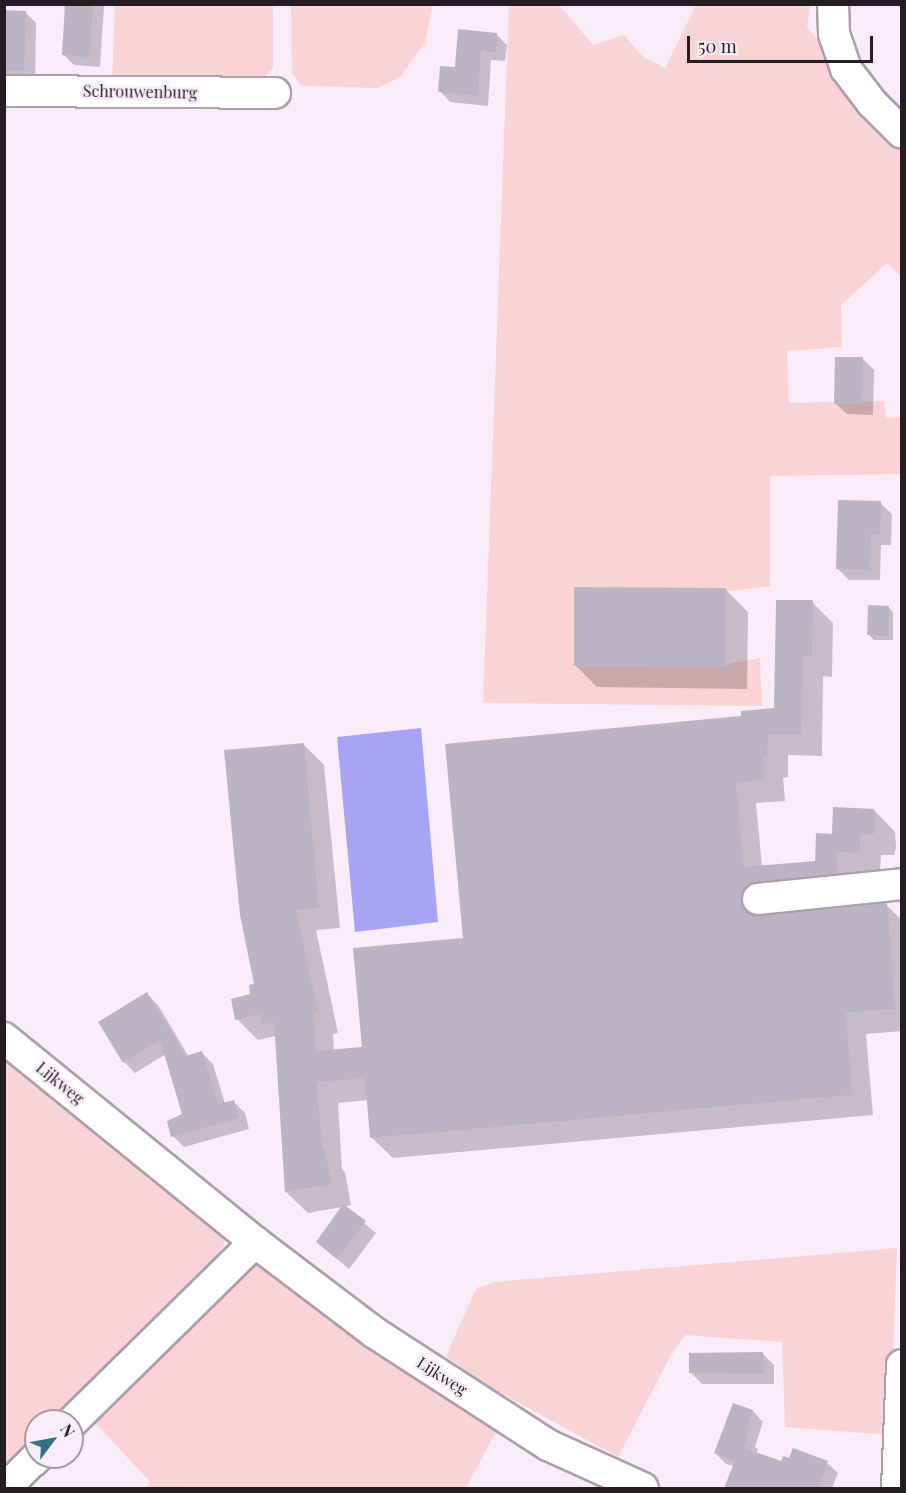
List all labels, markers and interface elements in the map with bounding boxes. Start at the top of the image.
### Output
scale bar [690,24,876,62]
text: 50 m [698,34,737,58]
street label: Schrouwenburg [83,81,197,103]
street label: Lijkweg [32,1058,88,1108]
street label: Lijkweg [413,1353,471,1399]
north arrow [24,1409,84,1469]
text: N [56,1420,80,1441]

